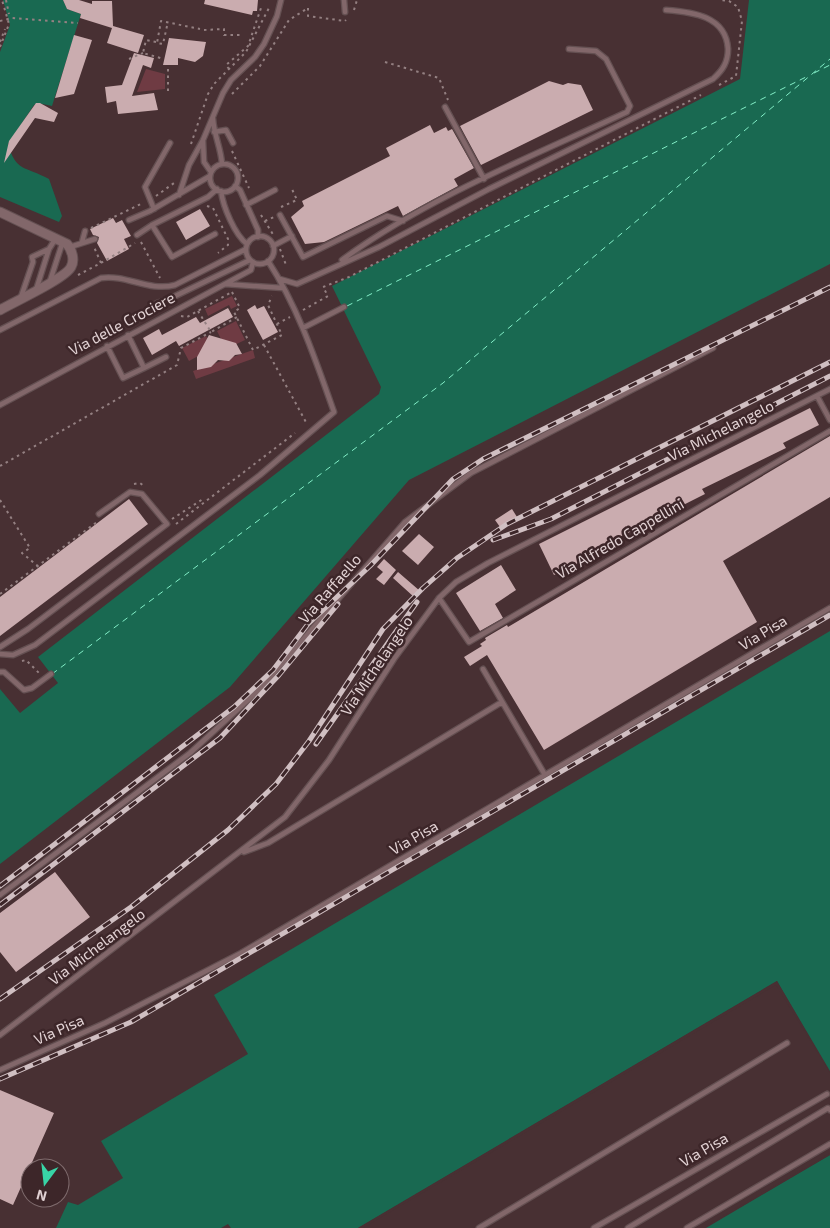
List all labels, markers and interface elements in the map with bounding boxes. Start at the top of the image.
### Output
street label: Via delle Crociere [66,288,178,359]
street label: Via Michelangelo [665,396,776,464]
street label: Via Alfredo Cappellini [552,494,687,582]
street label: Via Raffaello [294,550,364,627]
street label: Via Pisa [735,611,790,653]
street label: Via Michelangelo [336,612,416,719]
street label: Via Pisa [386,816,441,858]
street label: Via Michelangelo [45,904,148,988]
street label: Via Pisa [31,1010,86,1048]
street label: Via Pisa [676,1128,731,1170]
north arrow [20,1158,70,1208]
text: N [34,1187,49,1206]

